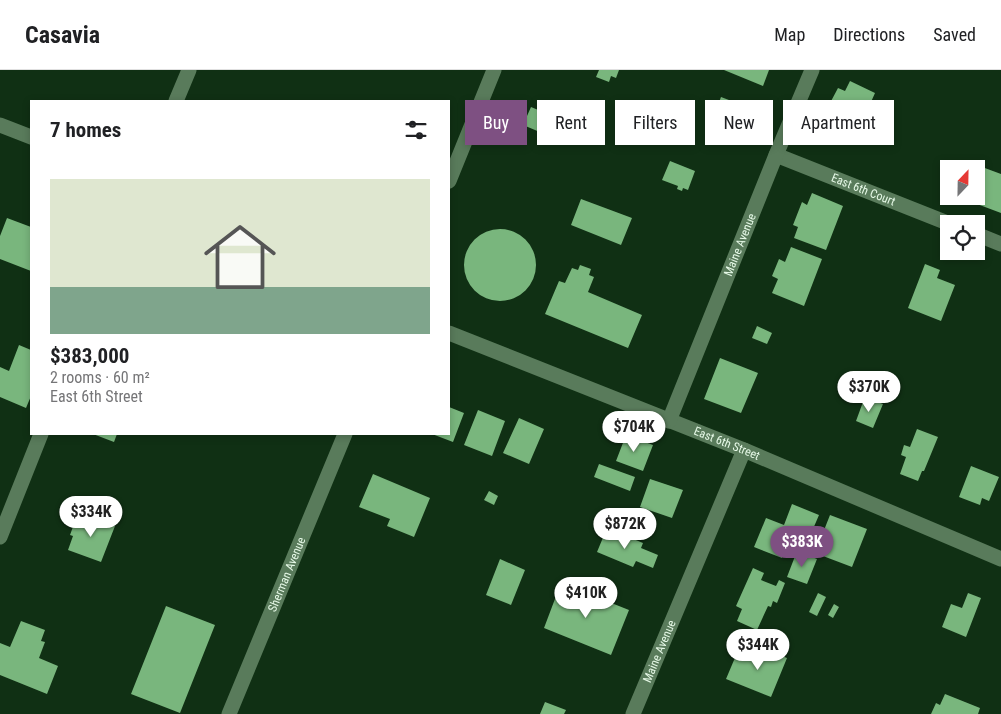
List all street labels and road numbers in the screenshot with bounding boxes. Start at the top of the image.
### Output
street label: East 6th Court [829,171,898,209]
street label: Maine Avenue [721,211,759,278]
street label: East 6th Street [692,424,762,463]
street label: Sherman Avenue [265,535,309,614]
street label: Maine Avenue [640,618,679,685]

